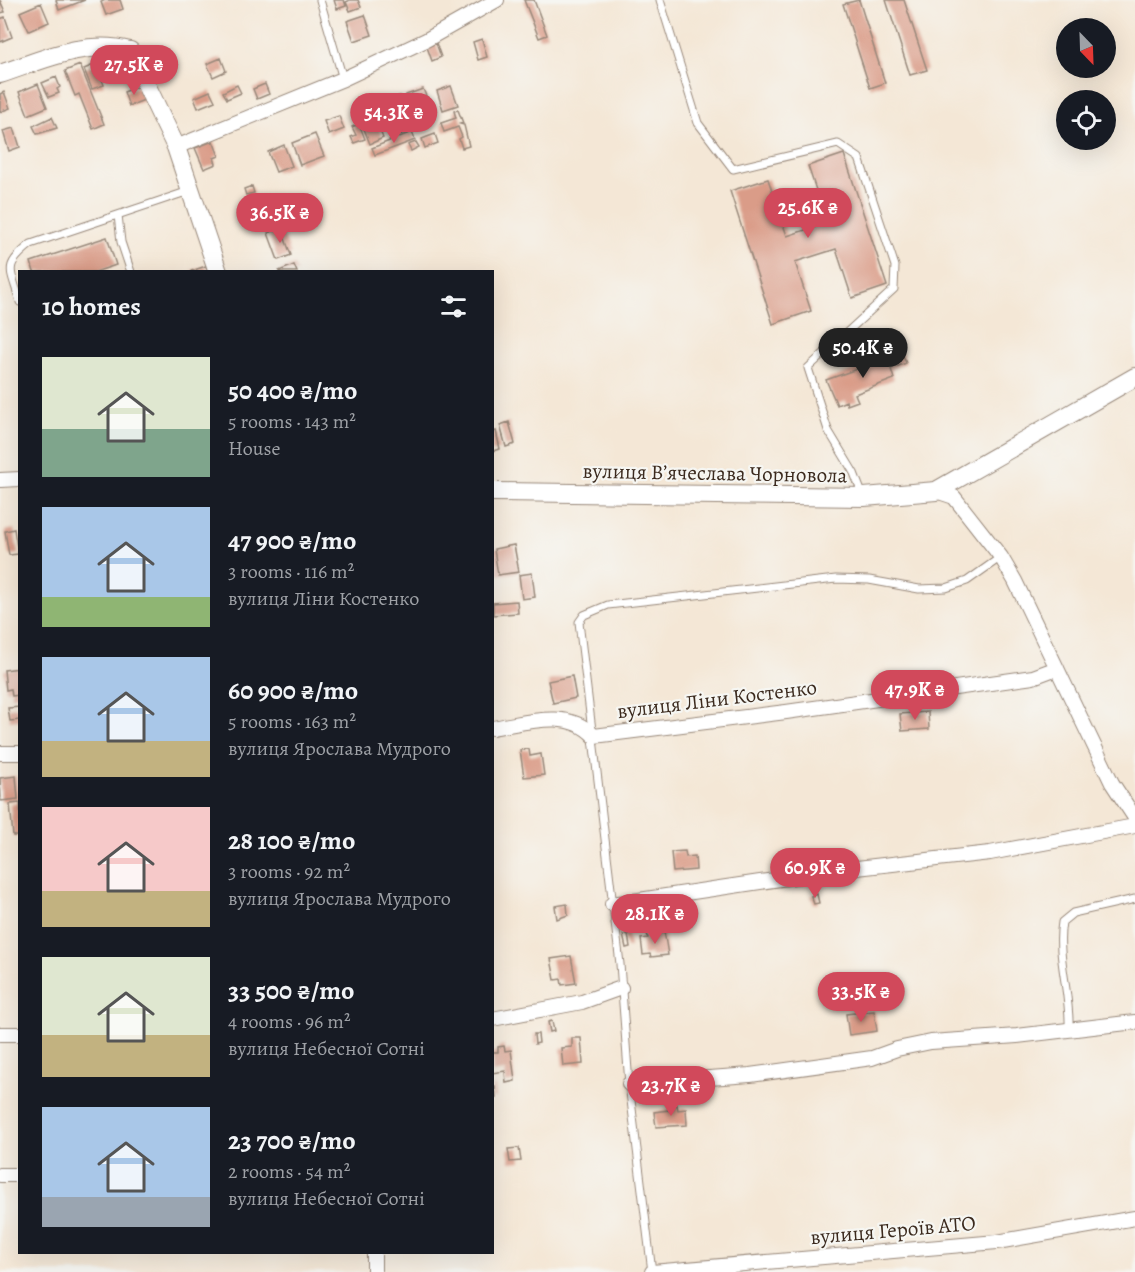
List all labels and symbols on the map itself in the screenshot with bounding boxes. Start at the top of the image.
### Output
north arrow [1056,18,1116,78]
pin: 27.5K ₴ [79,45,189,96]
pin: 54.3K ₴ [339,93,449,144]
pin: 25.6K ₴ [753,188,863,239]
pin: 36.5K ₴ [225,193,335,244]
pin: 50.4K ₴ [808,328,918,379]
street label: вулиця Вʼячеслава Чорновола [582,457,848,489]
pin: 47.9K ₴ [860,670,970,721]
street label: вулиця Ліни Костенко [616,673,818,725]
pin: 60.9K ₴ [760,848,870,899]
pin: 28.1K ₴ [600,894,710,945]
pin: 33.5K ₴ [806,972,916,1023]
pin: 23.7K ₴ [616,1066,726,1117]
street label: вулиця Героїв АТО [809,1209,977,1251]

